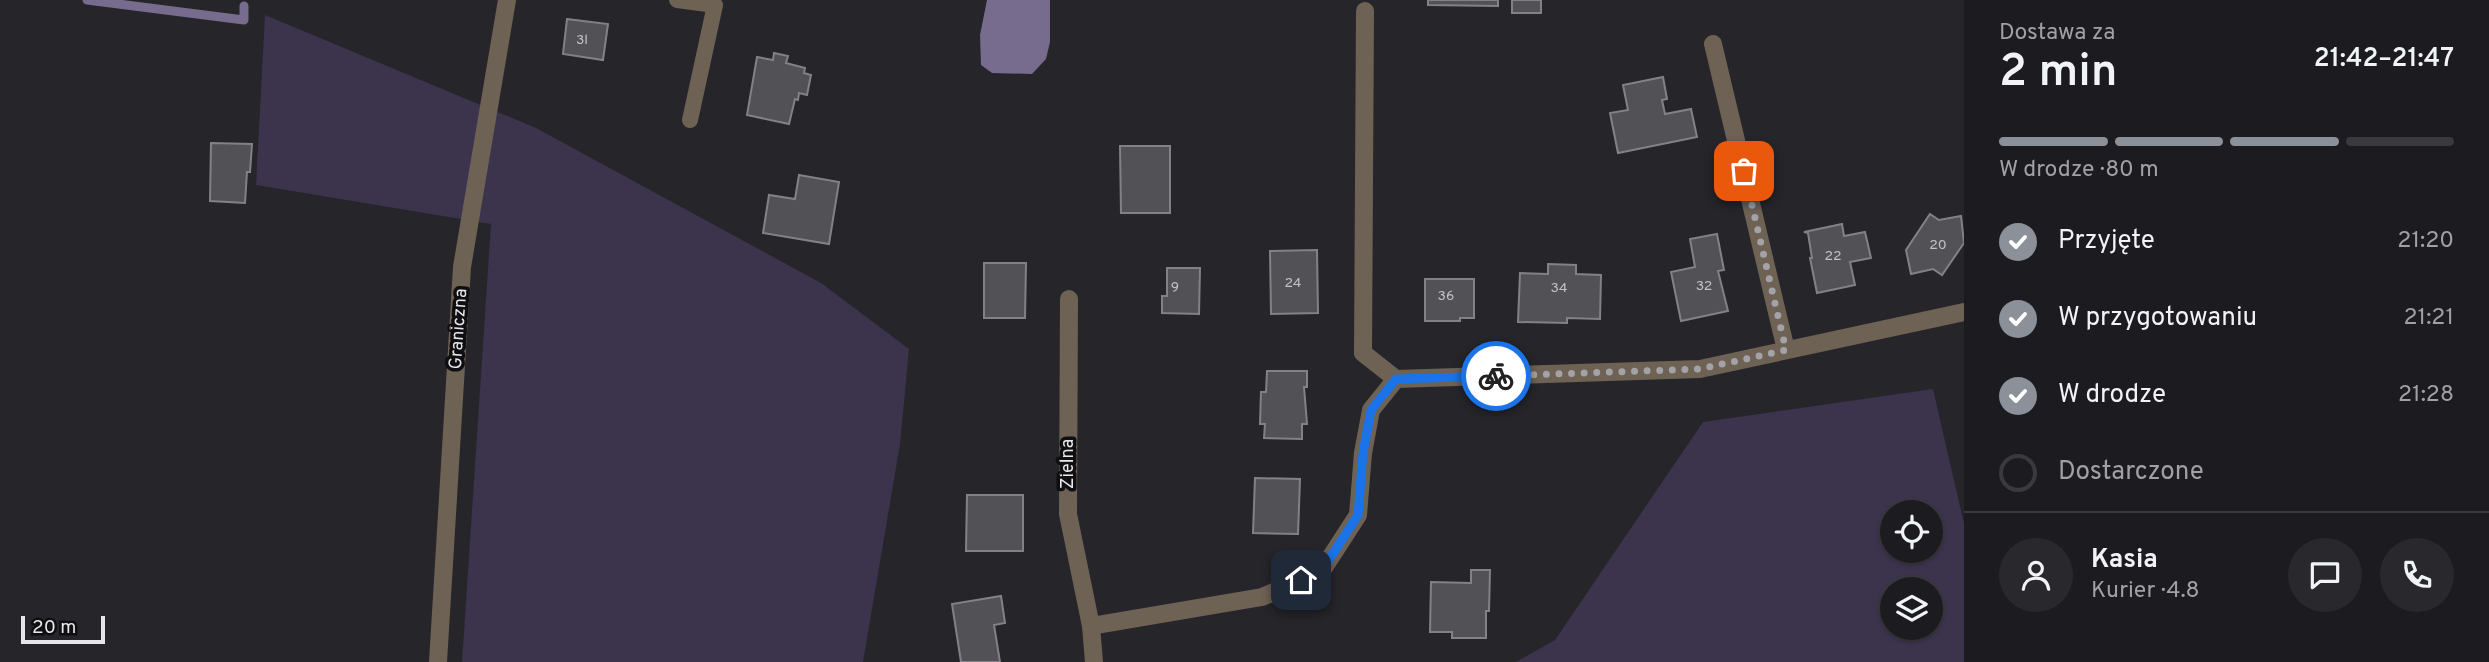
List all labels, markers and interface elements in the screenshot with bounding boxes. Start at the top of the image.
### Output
text: Dostawa za [1999,19,2115,48]
house number: 3l [576,32,588,49]
text: 21:42–21:47 [2314,43,2454,76]
text: 2 min [1999,44,2118,103]
pin [1714,141,1774,201]
icon: bag [1725,152,1763,190]
text: W drodze · 80 m [1999,156,2159,185]
icon: check [1999,223,2037,261]
text: Przyjęte [2058,225,2155,258]
text: 21:20 [2397,227,2454,256]
house number: 20 [1929,237,1947,254]
house number: 22 [1824,248,1842,265]
house number: 24 [1284,275,1302,292]
house number: 32 [1696,278,1712,295]
house number: 9 [1171,279,1179,296]
house number: 34 [1550,280,1568,297]
street label: Graniczna [445,288,473,370]
house number: 36 [1438,288,1454,305]
icon: check [1999,300,2037,338]
text: W przygotowaniu [2058,302,2257,335]
text: 21:21 [2404,304,2454,333]
courier [1461,341,1531,411]
icon: bike [1477,357,1515,395]
icon: check [1999,377,2037,415]
text: W drodze [2058,379,2166,412]
text: 21:28 [2398,381,2454,410]
street label: Zielna [1057,439,1080,489]
text: Dostarczone [2058,456,2204,489]
map controls [1880,500,1943,640]
button: locate [1880,500,1943,563]
button: person [1999,538,2073,612]
button: chat [2288,538,2362,612]
button: phone [2380,538,2454,612]
text: Kasia [2091,544,2158,577]
pin [1271,550,1331,610]
icon: home [1282,561,1320,599]
button: layers [1880,577,1943,640]
text: Kurier · 4.8 [2091,577,2200,606]
scale bar [21,613,105,645]
text: 20 m [32,616,76,640]

